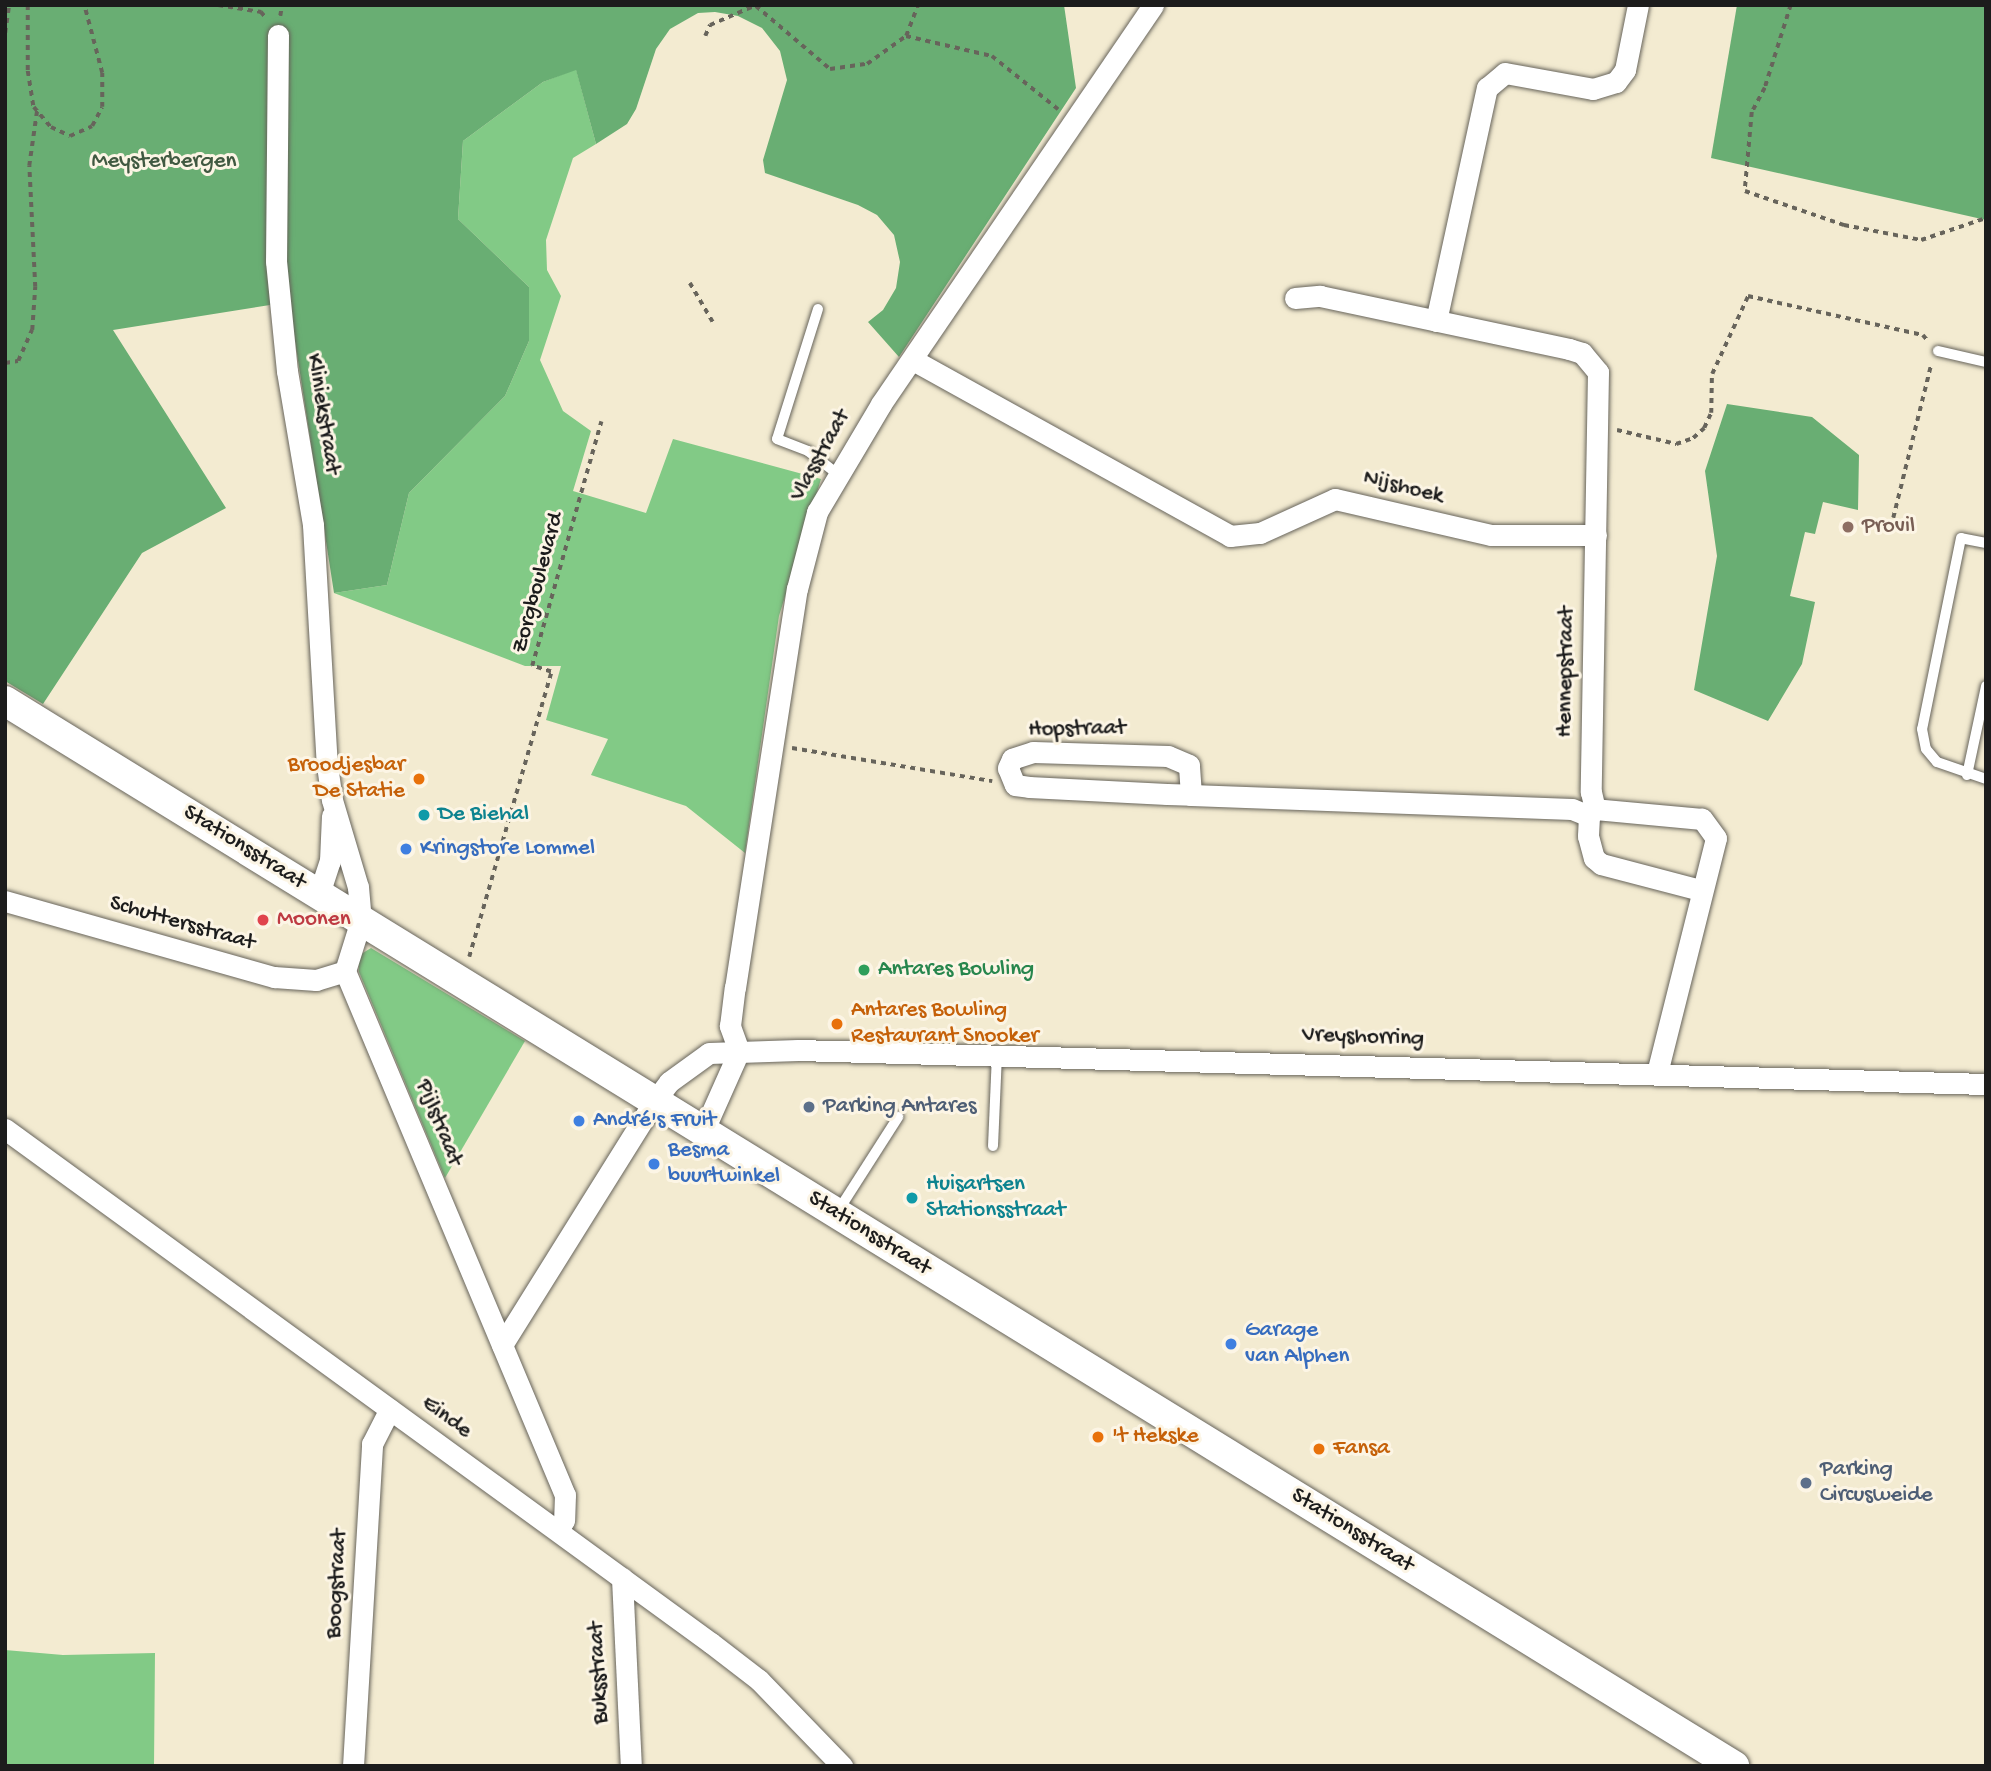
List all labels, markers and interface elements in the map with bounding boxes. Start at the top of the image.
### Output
park label: Meysterbergen [91,148,237,176]
street label: Kliniekstraat [299,352,345,476]
street label: Vlasstraat [785,406,857,506]
street label: Nijshoek [1360,465,1446,511]
street label: Zorgboulevard [507,510,571,656]
place label: Provil [1862,513,1915,541]
marker: Provil [1840,519,1856,535]
street label: Hennepstraat [1552,606,1582,738]
street label: Hopstraat [1028,715,1126,745]
place label: Broodjesbar De Statie [288,752,405,806]
marker: Broodjesbar De Statie [411,771,427,787]
street label: Stationsstraat [178,799,310,897]
place label: De Biehal [438,801,529,829]
marker: De Biehal [416,807,432,823]
place label: Kringstore Lommel [420,835,595,863]
marker: Kringstore Lommel [398,841,414,857]
street label: Schuttersstraat [106,890,258,958]
place label: Moonen [277,906,351,934]
marker: Moonen [255,912,271,928]
place label: Antares Bowling [878,956,1034,984]
marker: Antares Bowling [856,962,872,978]
place label: Antares Bowling Restaurant Snooker [851,997,1039,1051]
marker: Antares Bowling Restaurant Snooker [829,1016,845,1032]
street label: Vreyshorring [1301,1022,1425,1054]
street label: Pijlstraat [408,1076,468,1170]
place label: Parking Antares [823,1093,976,1121]
marker: Parking Antares [801,1099,817,1115]
place label: André's Fruit [593,1107,716,1135]
marker: André's Fruit [571,1113,587,1129]
place label: Besma buurtwinkel [668,1137,780,1191]
marker: Besma buurtwinkel [646,1156,662,1172]
place label: Huisartsen Stationsstraat [926,1171,1065,1225]
street label: Stationsstraat [803,1185,935,1283]
marker: Huisartsen Stationsstraat [904,1190,920,1206]
place label: Garage van Alphen [1245,1317,1349,1371]
marker: Garage van Alphen [1223,1336,1239,1352]
street label: Einde [415,1390,477,1446]
place label: 't Hekske [1112,1423,1199,1451]
marker: 't Hekske [1090,1429,1106,1445]
place label: Fansa [1333,1435,1390,1463]
marker: Fansa [1311,1441,1327,1457]
place label: Parking Circusweide [1820,1456,1933,1510]
marker: Parking Circusweide [1798,1475,1814,1491]
street label: Stationsstraat [1286,1482,1418,1580]
street label: Boogstraat [321,1529,355,1639]
street label: Buksstraat [584,1621,616,1725]

